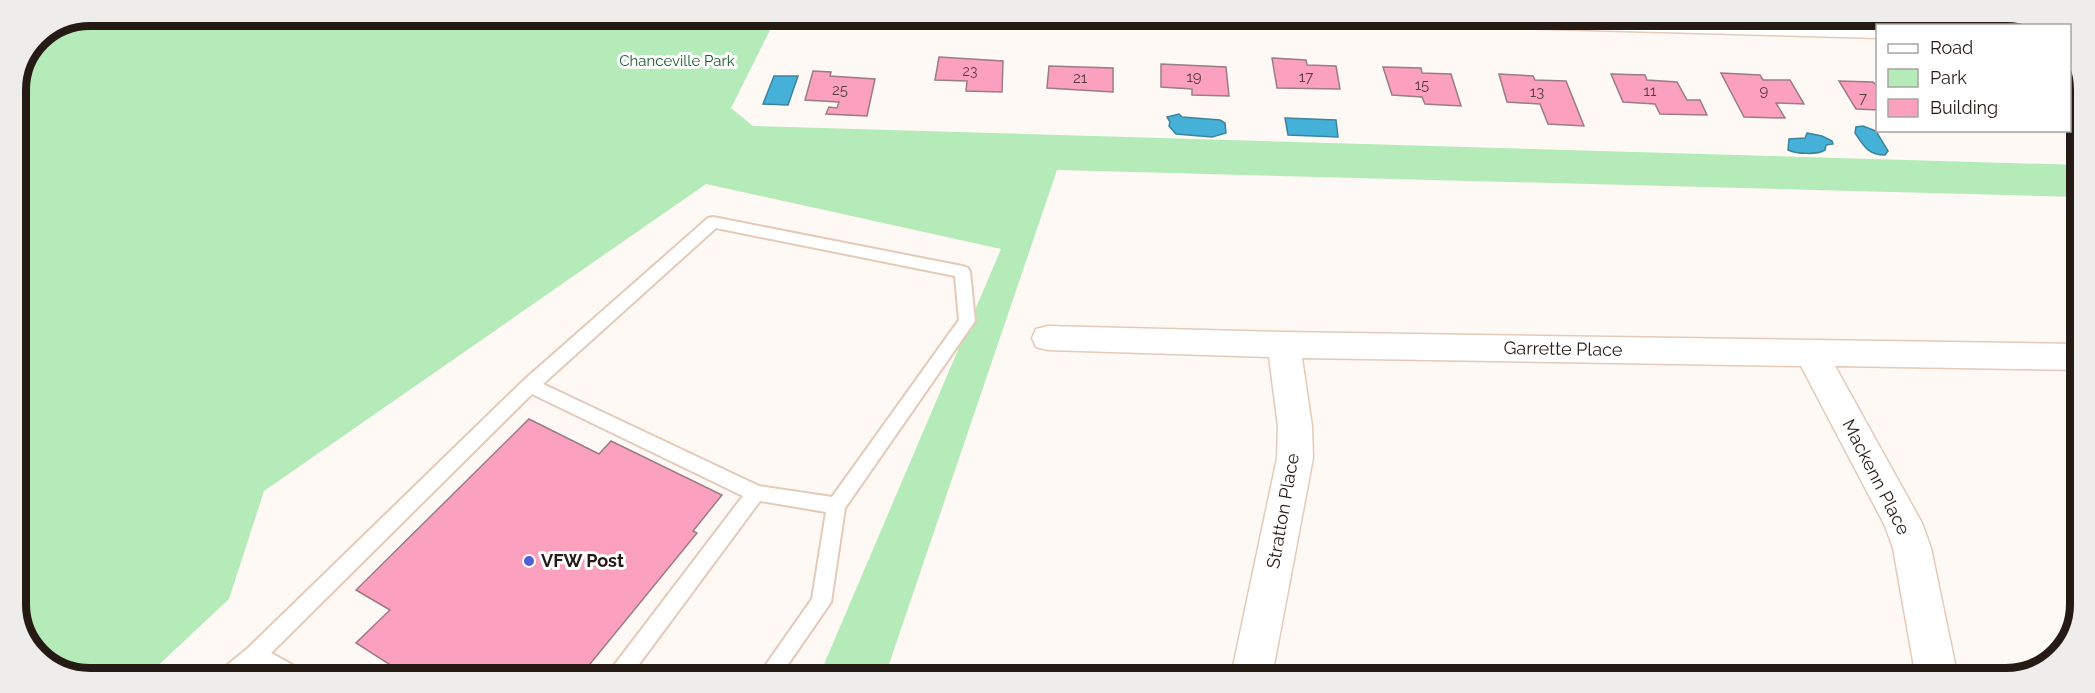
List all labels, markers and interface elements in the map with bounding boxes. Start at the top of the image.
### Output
legend [1876,24,2071,132]
text: Road [1930,37,1973,58]
park label: Chanceville Park [619,52,735,70]
house number: 23 [963,63,977,79]
text: Park [1930,67,1967,88]
house number: 19 [1186,68,1202,86]
house number: 17 [1299,68,1313,86]
house number: 21 [1073,69,1088,87]
house number: 15 [1415,76,1429,94]
house number: 25 [832,81,848,99]
house number: 11 [1644,82,1657,100]
house number: 9 [1760,82,1769,100]
house number: 13 [1530,83,1544,101]
house number: 7 [1859,89,1867,107]
text: Building [1930,97,1998,118]
street label: Garrette Place [1503,337,1623,360]
street label: Mackenn Place [1838,415,1915,538]
street label: Stratton Place [1262,451,1303,570]
place label: VFW Post [541,550,624,571]
marker: VFW Post [522,554,536,568]

